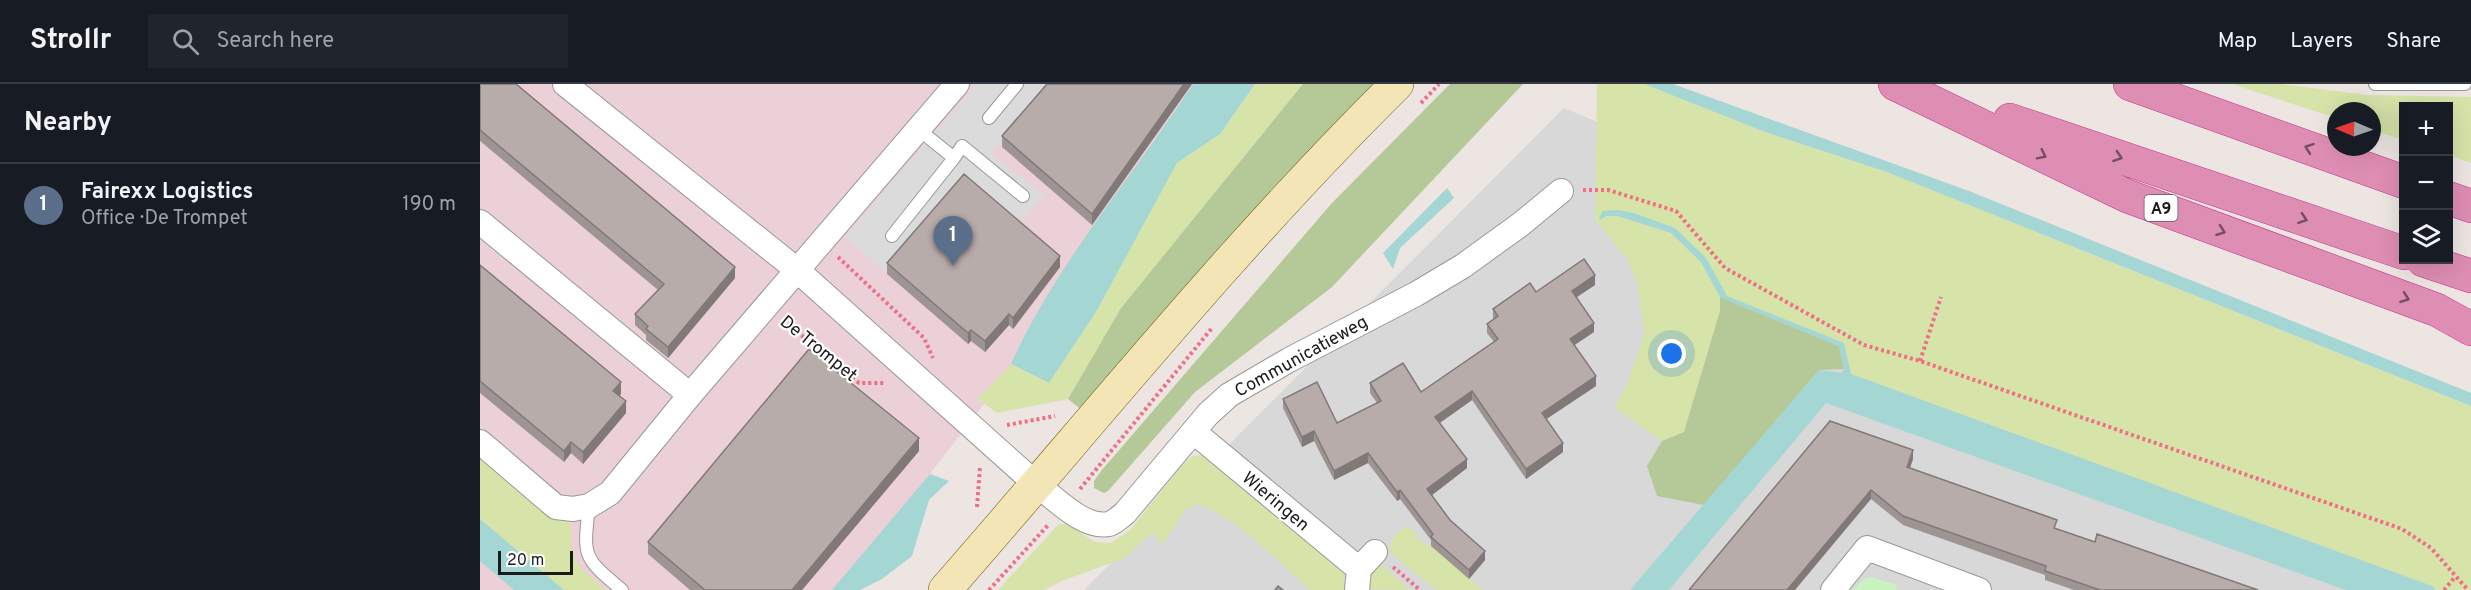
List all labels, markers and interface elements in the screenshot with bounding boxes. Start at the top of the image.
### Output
search box [148,14,568,68]
text: Strollr [30,23,112,59]
icon: search [169,25,202,58]
text: Search here [217,28,334,55]
text: Map [2218,28,2257,55]
text: Layers [2290,28,2353,55]
text: Share [2386,28,2441,55]
north arrow [2327,102,2381,156]
map controls [2399,102,2453,264]
button: + [2399,102,2453,156]
text: Nearby [24,107,112,140]
one-way arrow [2304,143,2315,156]
one-way arrow [2036,147,2047,159]
one-way arrow [2112,149,2123,162]
button: − [2399,156,2453,210]
text: Fairexx Logistics [81,179,253,206]
text: 1 [40,192,48,218]
text: 190 m [402,192,456,218]
road number: A9 [2144,195,2178,221]
text: Office · De Trompet [81,206,248,232]
button: layers [2399,210,2453,264]
one-way arrow [2297,212,2308,224]
pin: 1 [934,216,972,266]
one-way arrow [2216,223,2226,236]
one-way arrow [2399,290,2409,303]
street label: De Trompet [775,311,861,387]
street label: Communicatieweg [1231,311,1372,403]
your location [1657,339,1686,368]
street label: Wieringen [1236,467,1314,537]
scale bar [498,548,573,576]
text: 20 m [507,551,544,571]

